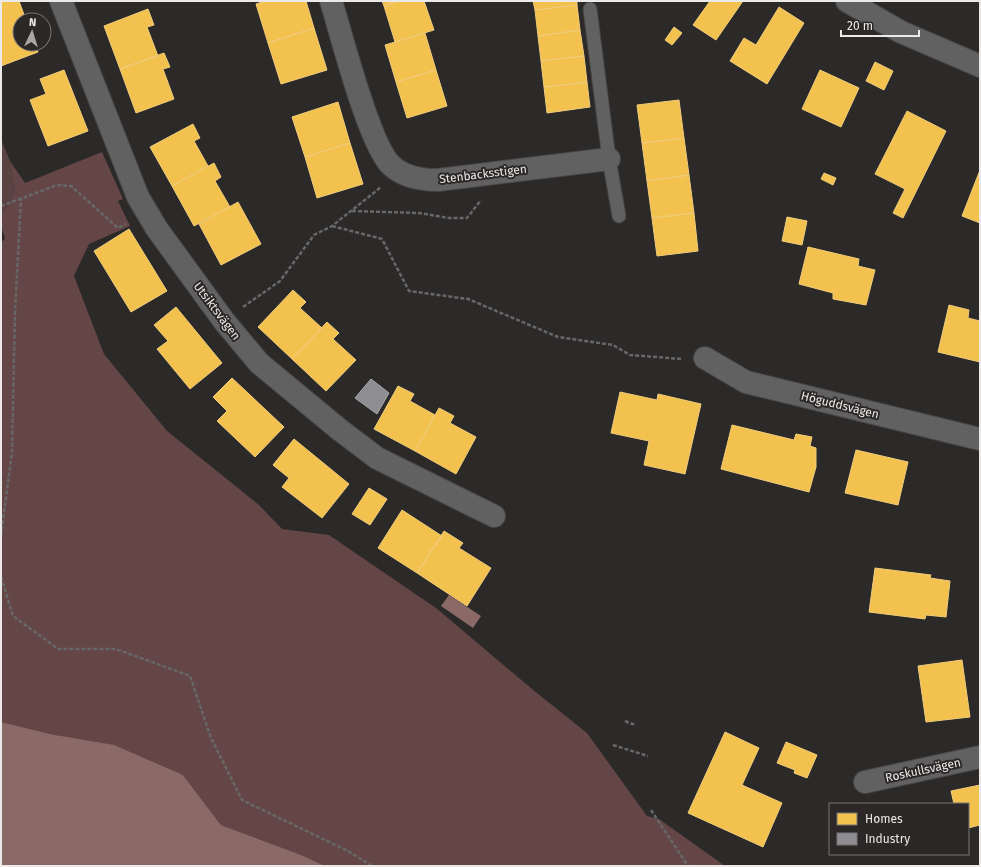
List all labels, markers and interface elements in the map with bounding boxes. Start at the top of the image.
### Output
north arrow [12,12,52,52]
scale bar [841,12,919,38]
text: N [29,16,37,29]
text: 20 m [847,19,873,33]
street label: Stenbacksstigen [438,162,528,186]
street label: Utsiktsvägen [191,279,243,343]
street label: Höguddsvägen [800,389,880,421]
street label: Roskullsvägen [884,755,962,785]
legend [829,803,969,855]
text: Homes [865,812,903,826]
text: Industry [865,832,910,846]

